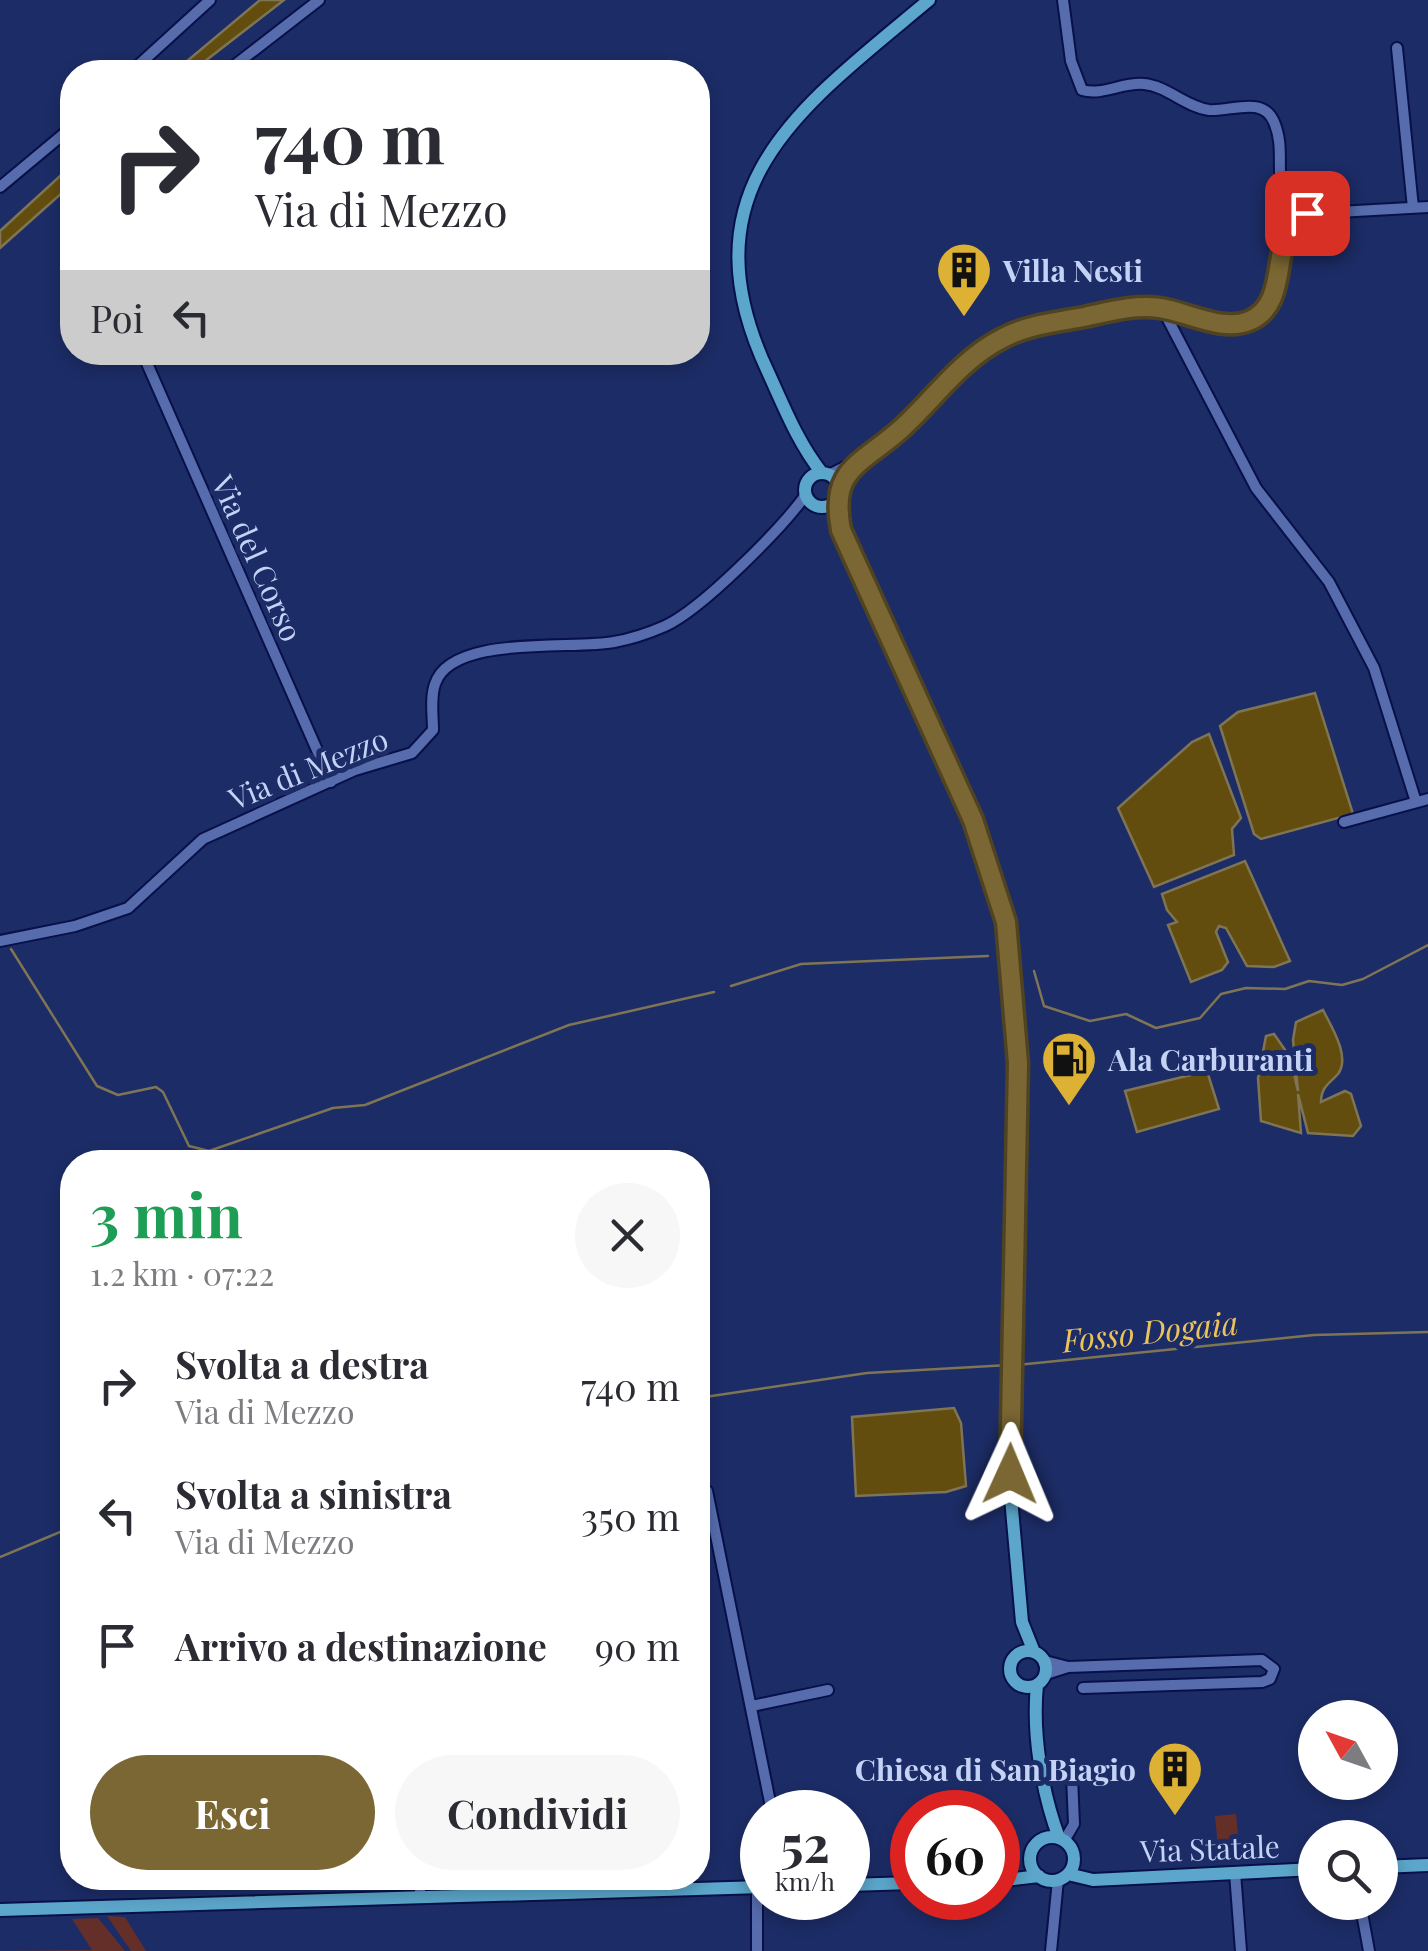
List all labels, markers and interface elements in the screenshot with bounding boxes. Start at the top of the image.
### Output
text: 740 m [255,88,445,182]
icon: right [90,100,220,230]
pin [1265,171,1350,256]
text: Via di Mezzo [255,178,508,238]
icon: arrive [1280,186,1335,241]
building icon: Villa Nesti [934,240,994,319]
place label: Villa Nesti [1002,250,1143,290]
icon: left [164,290,219,345]
text: Poi [90,292,144,343]
street label: Via del Corso [203,468,312,647]
street label: Via di Mezzo [222,718,394,818]
fuel station icon: Ala Carburanti [1039,1029,1099,1108]
place label: Ala Carburanti [1107,1039,1314,1079]
text: 3 min [90,1173,243,1253]
button: close [575,1183,680,1288]
text: 1.2 km · 07:22 [90,1251,274,1294]
water label: Fosso Dogaia [1058,1299,1240,1361]
text: Svolta a destra [175,1338,429,1389]
icon: right [90,1358,145,1413]
text: 740 m [581,1360,680,1411]
text: Via di Mezzo [175,1389,355,1432]
position arrow [958,1422,1062,1526]
text: Svolta a sinistra [175,1468,452,1519]
icon: left [90,1488,145,1543]
text: 350 m [581,1490,680,1541]
text: Via di Mezzo [175,1519,355,1562]
icon: arrive [90,1618,145,1673]
text: Arrivo a destinazione [175,1620,547,1671]
text: 90 m [595,1620,680,1671]
north arrow [1298,1700,1398,1800]
map controls [1298,1700,1398,1920]
building icon: Chiesa di San Biagio [1145,1739,1205,1818]
place label: Chiesa di San Biagio [855,1749,1136,1789]
button: Esci [90,1755,375,1870]
button: Condividi [395,1755,680,1870]
speed limit sign: 60 [890,1790,1020,1920]
text: 52 [780,1809,830,1876]
button: search [1298,1820,1398,1920]
street label: Via Statale [1139,1826,1280,1870]
text: km/h [775,1864,835,1897]

